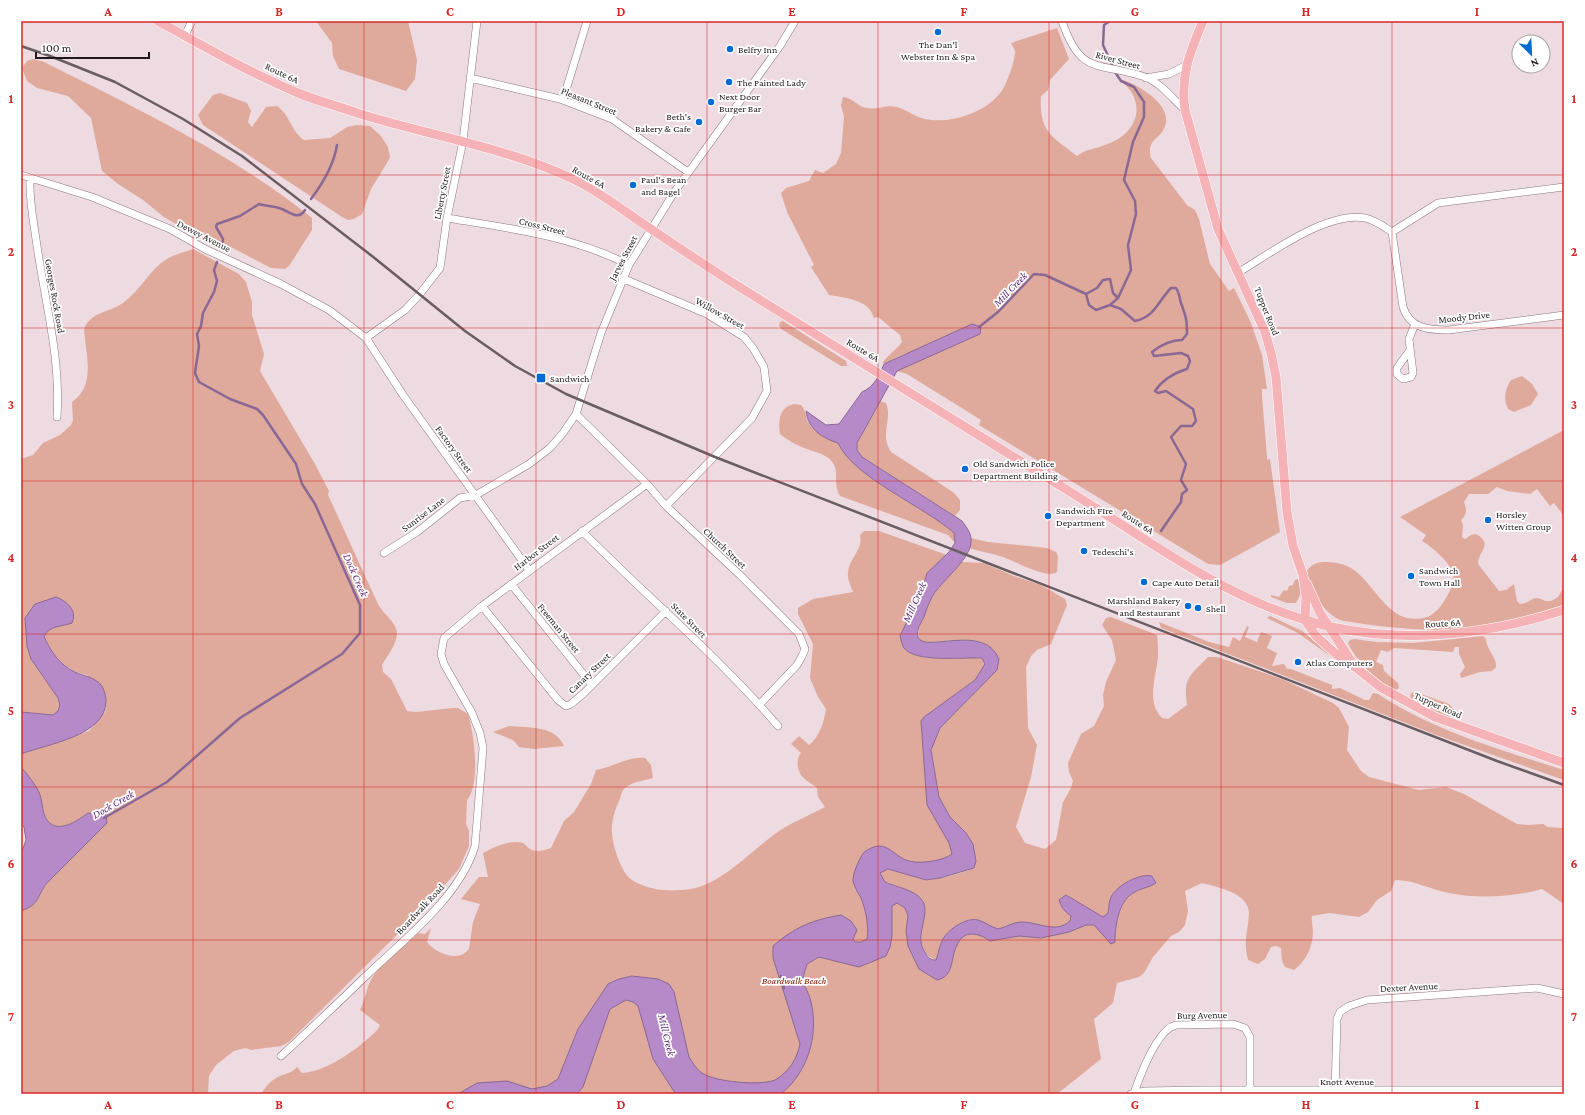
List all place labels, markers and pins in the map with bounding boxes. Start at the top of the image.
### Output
marker: The Dan'l Webster Inn & Spa [933,27,943,37]
place label: The Dan'l Webster Inn & Spa [901,39,975,62]
marker: Belfry Inn [725,44,735,54]
place label: Belfry Inn [738,44,778,55]
marker: The Painted Lady [724,77,734,87]
place label: The Painted Lady [737,77,806,88]
place label: Next Door Burger Bar [719,91,762,114]
marker: Next Door Burger Bar [706,97,716,107]
place label: Beth's Bakery & Cafe [635,111,692,134]
marker: Beth's Bakery & Cafe [694,117,704,127]
place label: Paul's Bean and Bagel [641,174,687,197]
marker: Paul's Bean and Bagel [628,180,638,190]
marker: Sandwich [535,372,547,384]
place label: Sandwich [550,373,590,384]
place label: Old Sandwich Police Department Building [973,458,1058,481]
marker: Old Sandwich Police Department Building [960,464,970,474]
place label: Sandwich FIre Department [1056,505,1114,528]
place label: Horsley Witten Group [1496,509,1551,532]
marker: Sandwich FIre Department [1043,511,1053,521]
marker: Horsley Witten Group [1483,515,1493,525]
marker: Tedeschi's [1079,546,1089,556]
place label: Tedeschi's [1092,546,1133,557]
place label: Sandwich Town Hall [1419,565,1460,588]
marker: Sandwich Town Hall [1406,571,1416,581]
marker: Cape Auto Detail [1139,577,1149,587]
place label: Cape Auto Detail [1152,577,1220,588]
place label: Marshland Bakery and Restaurant [1107,595,1181,618]
marker: Marshland Bakery and Restaurant [1183,601,1193,611]
marker: Shell [1193,603,1203,613]
place label: Shell [1206,603,1226,614]
marker: Atlas Computers [1293,657,1303,667]
place label: Atlas Computers [1306,657,1372,668]

